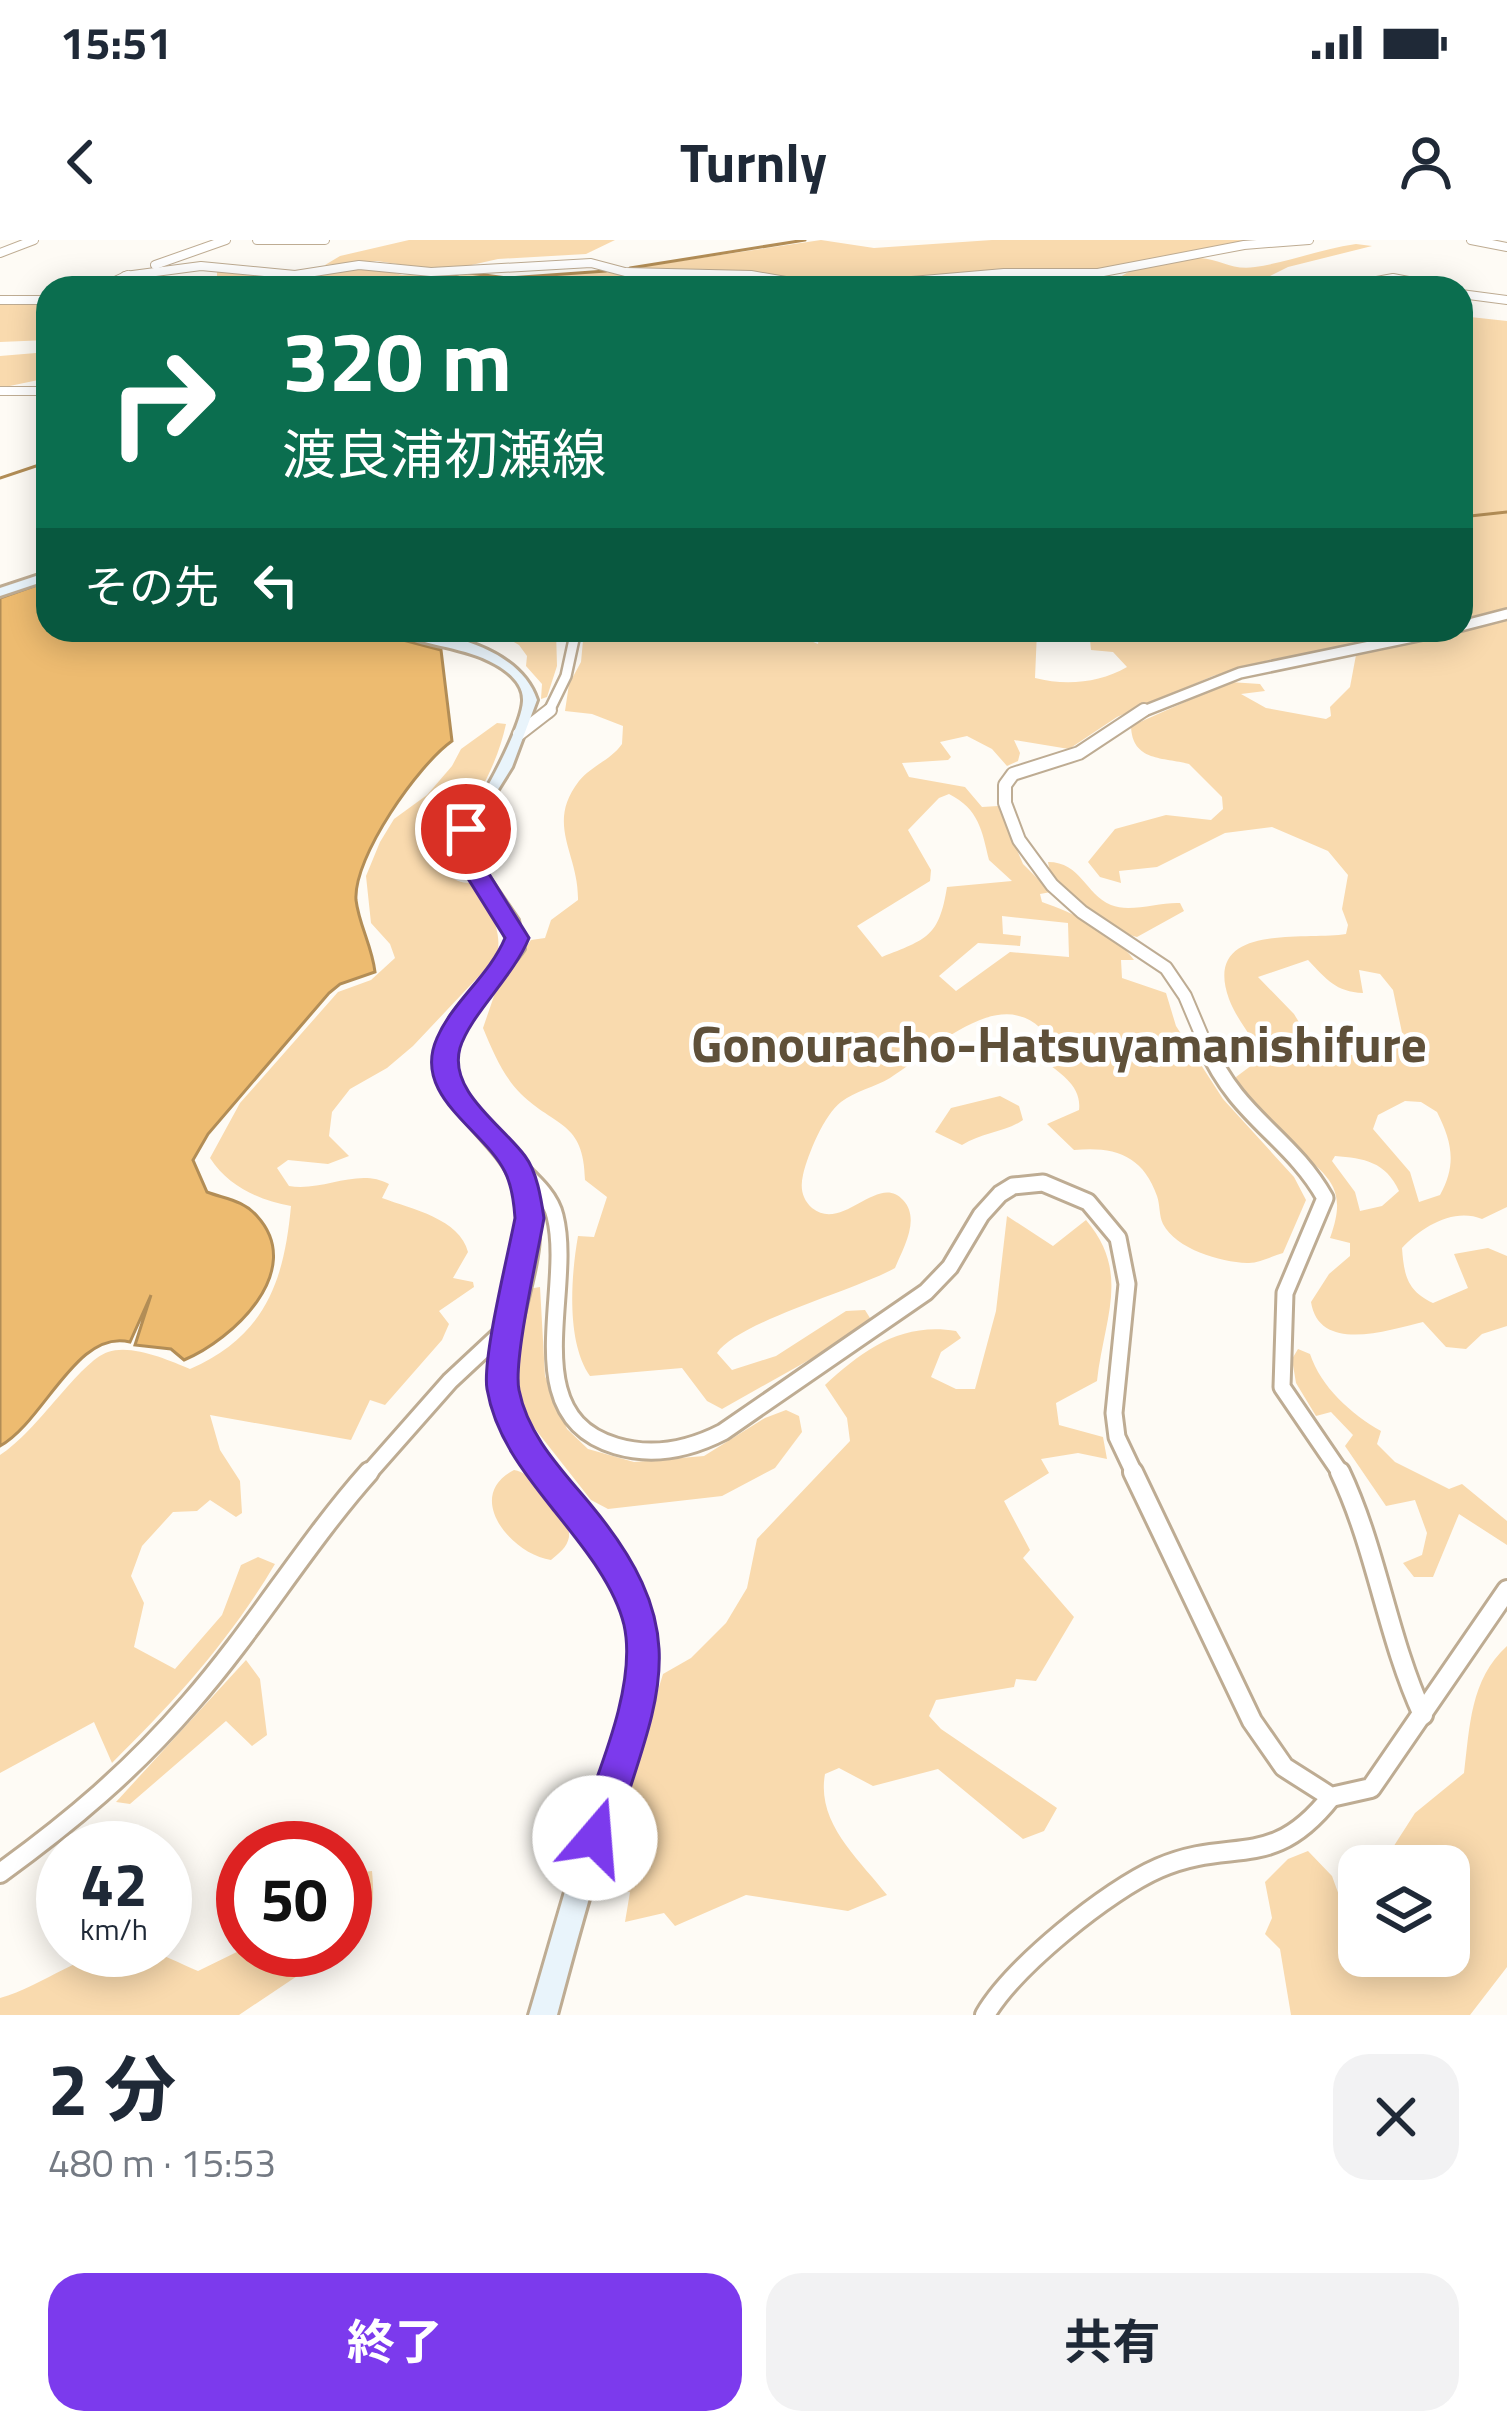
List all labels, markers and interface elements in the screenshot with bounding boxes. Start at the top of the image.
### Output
text: 15:51 [60,8,172,76]
text: Turnly [680,121,827,203]
icon: back [48,129,114,195]
icon: person [1393,129,1459,195]
text: 320 m [282,296,512,424]
icon: right [84,324,240,480]
text: 渡良浦初瀬線 [282,413,606,495]
text: その先 [84,552,219,620]
icon: left [243,552,309,618]
pin [415,778,517,880]
icon: arrive [433,796,499,862]
district label: Gonouracho-Hatsuyamanishifure [691,1004,1427,1082]
position arrow [532,1775,658,1901]
speed limit sign: 50 [216,1821,372,1977]
text: 42 [80,1838,148,1929]
map controls [1338,1845,1470,1977]
button: layers [1338,1845,1470,1977]
text: km/h [80,1906,148,1952]
text: 2 分 [48,2033,176,2143]
button: close [1333,2054,1459,2180]
text: 480 m · 15:53 [48,2133,276,2192]
button: 終了 [48,2273,742,2411]
button: 共有 [766,2273,1459,2411]

